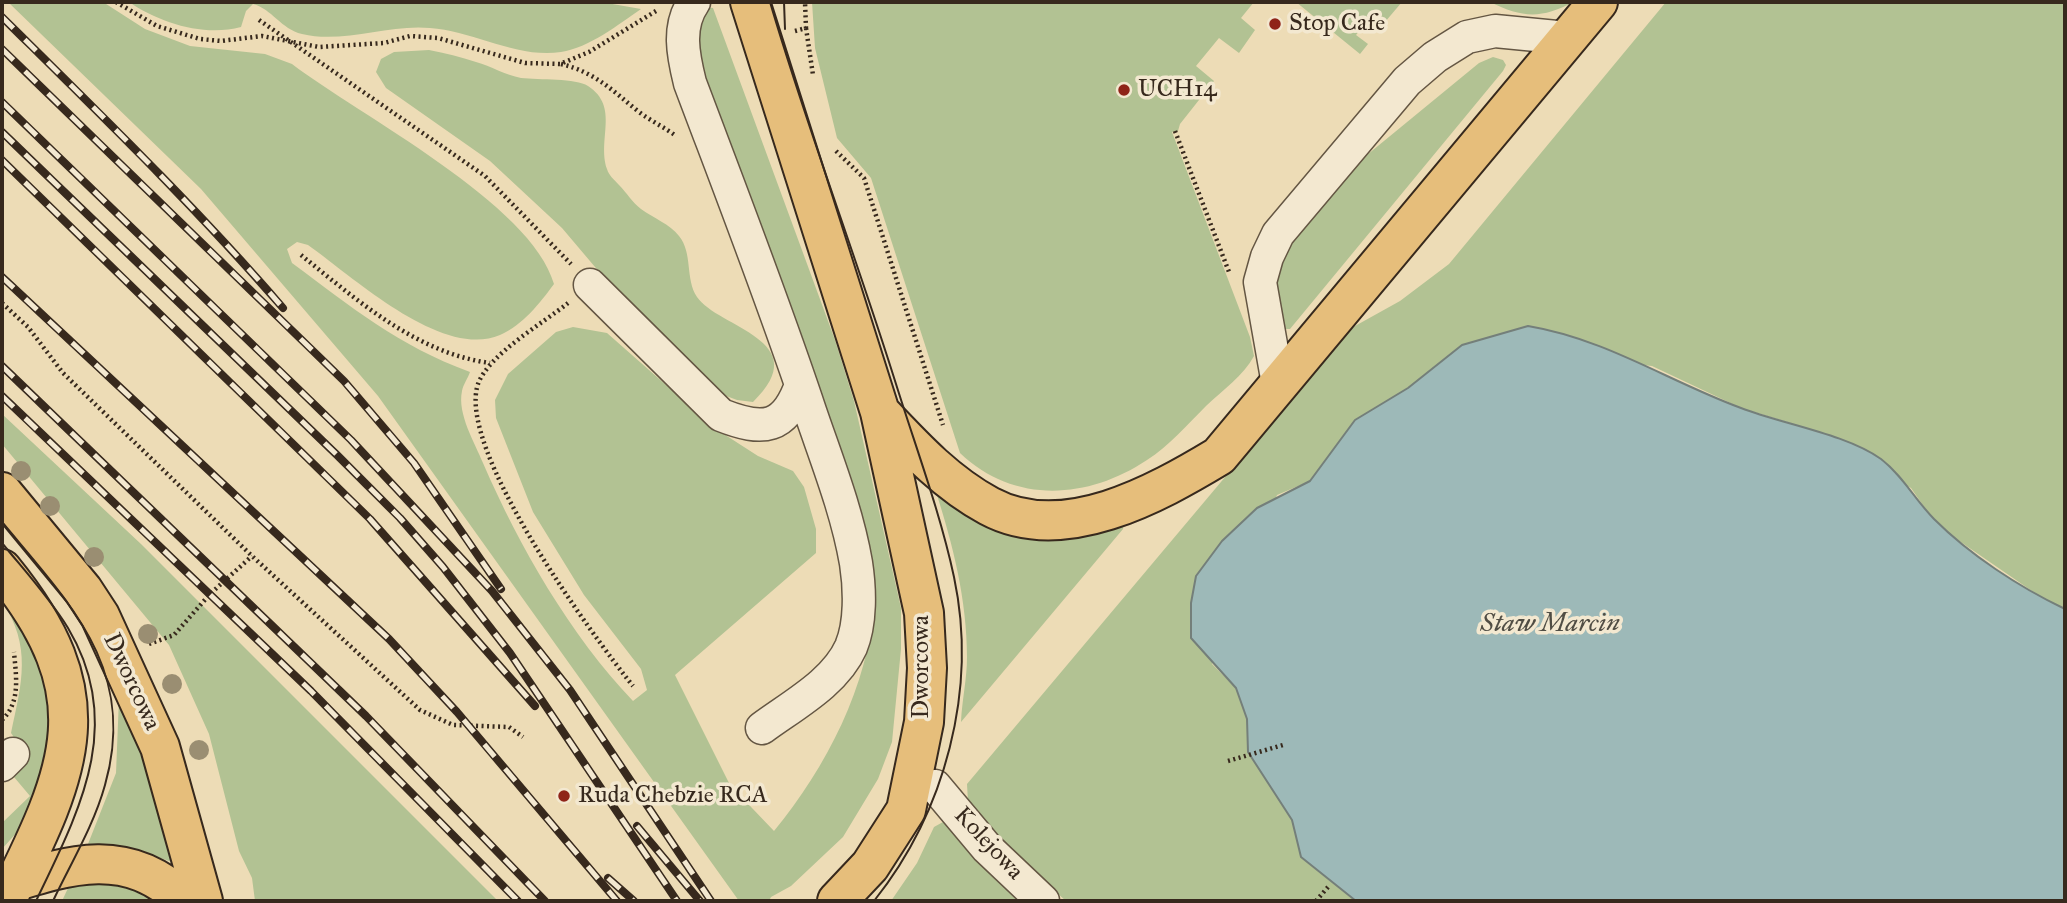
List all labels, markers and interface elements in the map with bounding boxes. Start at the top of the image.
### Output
place label: Stop Cafe [1289,10,1385,38]
marker: Stop Cafe [1267,16,1283,32]
place label: UCH14 [1138,76,1217,104]
marker: UCH14 [1116,82,1132,98]
water label: Staw Marcin [1480,609,1620,641]
street label: Dworcowa [908,615,936,719]
street label: Dworcowa [96,629,166,735]
place label: Ruda Chebzie RCA [578,782,768,810]
marker: Ruda Chebzie RCA [556,788,572,804]
street label: Kolejowa [947,802,1029,886]

